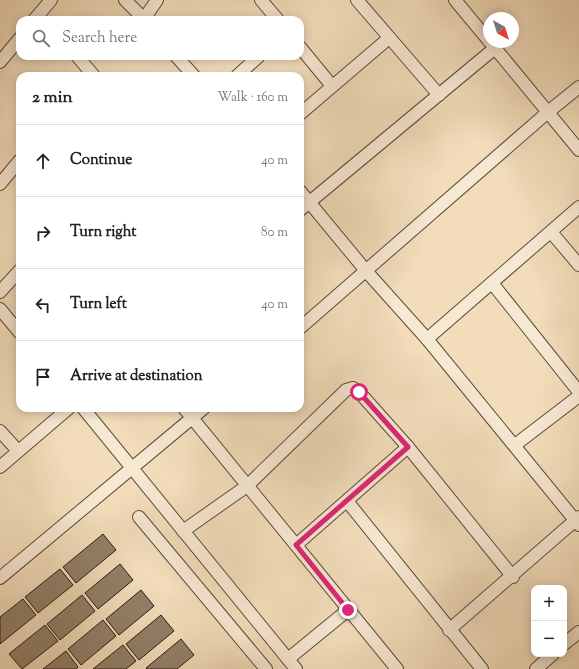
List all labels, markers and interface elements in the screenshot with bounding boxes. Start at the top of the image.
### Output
north arrow [483,12,519,48]
search box [16,16,304,60]
icon: search [30,27,52,49]
text: Search here [62,28,137,49]
text: 2 min [32,86,73,110]
text: Walk · 160 m [217,89,288,107]
icon: ahead [32,150,54,172]
text: Continue [70,150,132,171]
text: 40 m [261,152,288,170]
icon: right [32,222,54,244]
text: Turn right [70,222,136,243]
text: 80 m [261,224,288,242]
icon: left [32,294,54,316]
text: Turn left [70,294,127,315]
text: 40 m [261,296,288,314]
icon: arrive [32,366,54,388]
text: Arrive at destination [70,366,203,387]
route start [350,383,368,401]
map controls [531,585,567,657]
button: + [531,585,567,621]
route end [339,601,357,619]
button: − [531,621,567,657]

